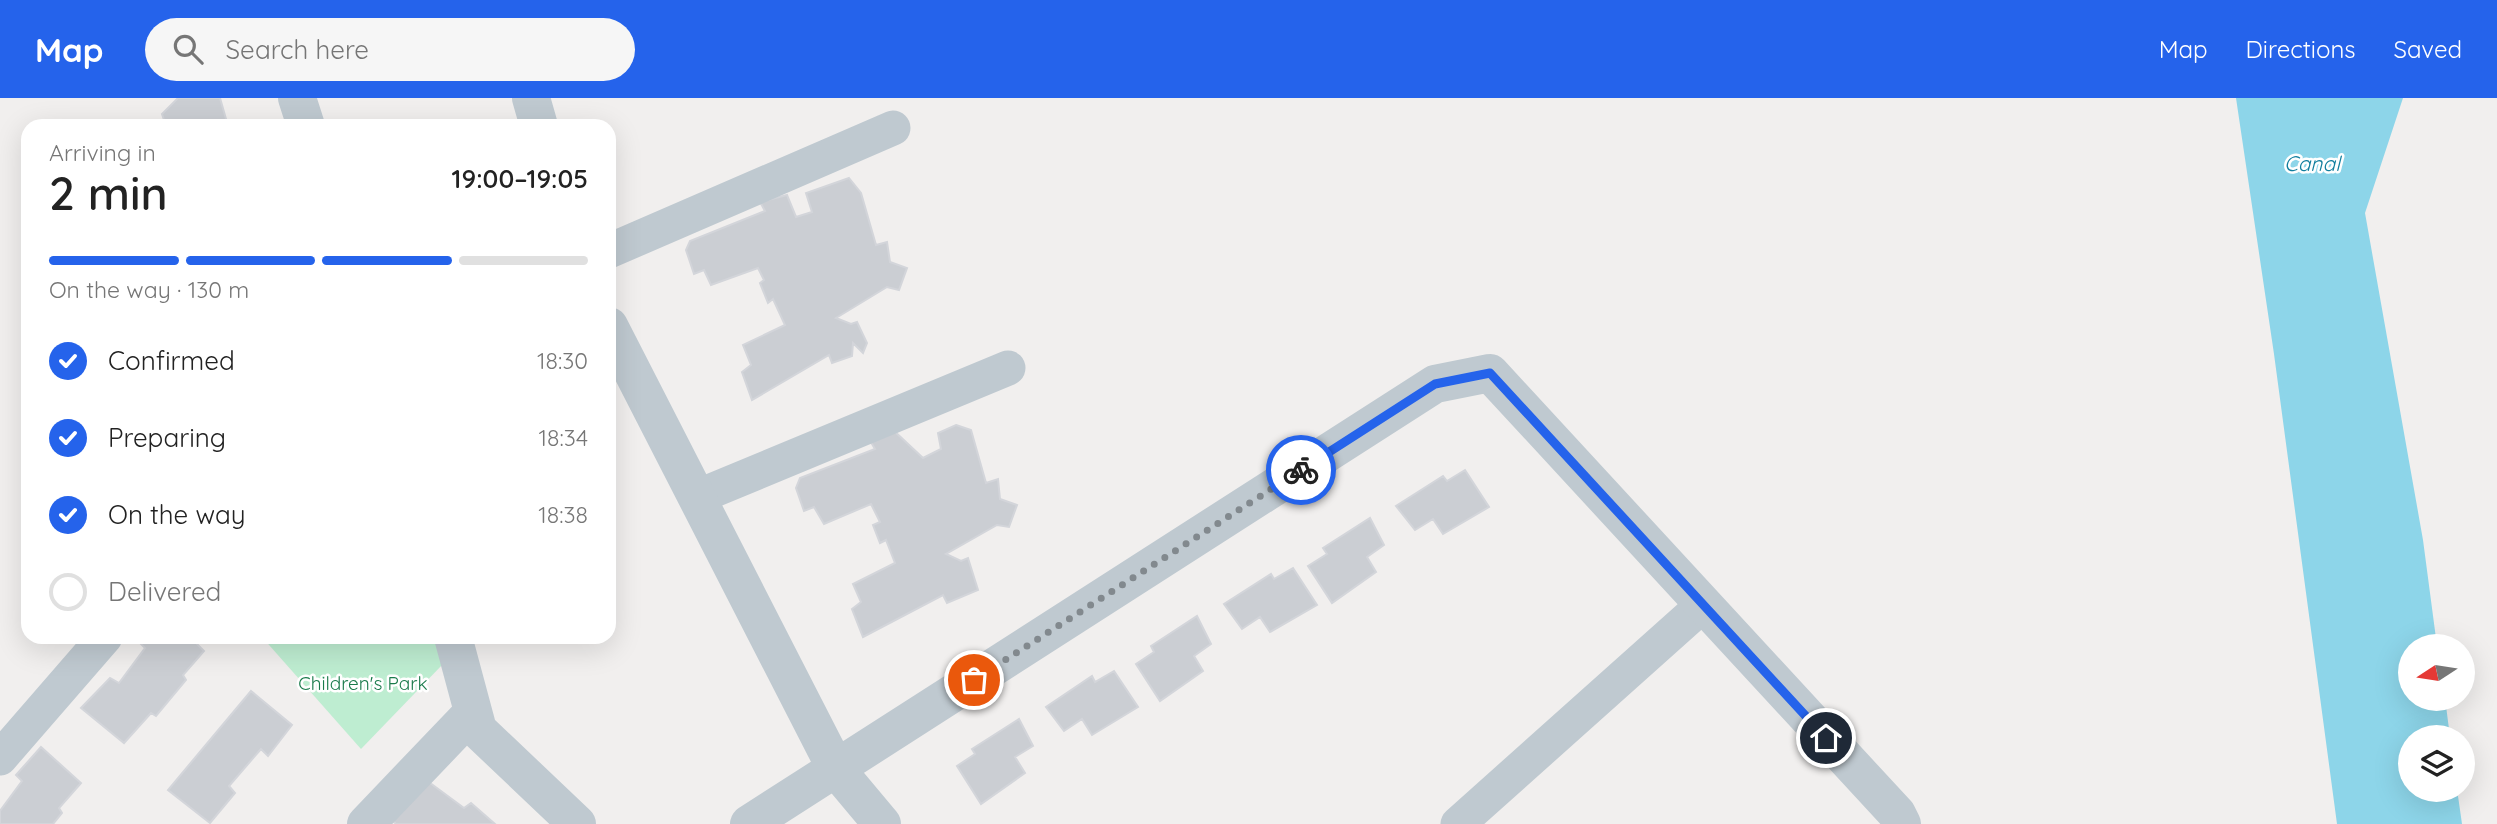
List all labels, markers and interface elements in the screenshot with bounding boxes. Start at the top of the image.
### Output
search box [145,18,635,81]
text: Map [35,29,103,70]
icon: search [169,30,207,68]
text: Search here [225,33,369,66]
text: Map [2159,34,2208,64]
text: Directions [2246,34,2356,64]
text: Saved [2394,34,2462,64]
text: Arriving in [49,138,156,167]
water label: Canal [2284,150,2342,176]
text: 19:00–19:05 [452,162,588,195]
text: 2 min [49,164,168,222]
text: On the way · 130 m [49,275,249,304]
icon: check [49,342,87,380]
text: Confirmed [108,344,235,377]
text: 18:30 [537,346,588,375]
icon: check [49,419,87,457]
text: Preparing [108,421,226,454]
text: 18:34 [539,423,588,452]
courier [1266,435,1336,505]
icon: bike [1282,451,1320,489]
icon: check [49,496,87,534]
text: On the way [108,498,246,531]
text: 18:38 [538,500,588,529]
text: Delivered [108,575,221,608]
north arrow [2398,634,2474,710]
map controls [2398,634,2475,802]
pin [944,650,1004,710]
icon: bag [955,661,993,699]
park label: Children's Park [298,671,428,695]
pin [1796,708,1856,768]
icon: home [1807,719,1845,757]
button: layers [2398,725,2475,802]

